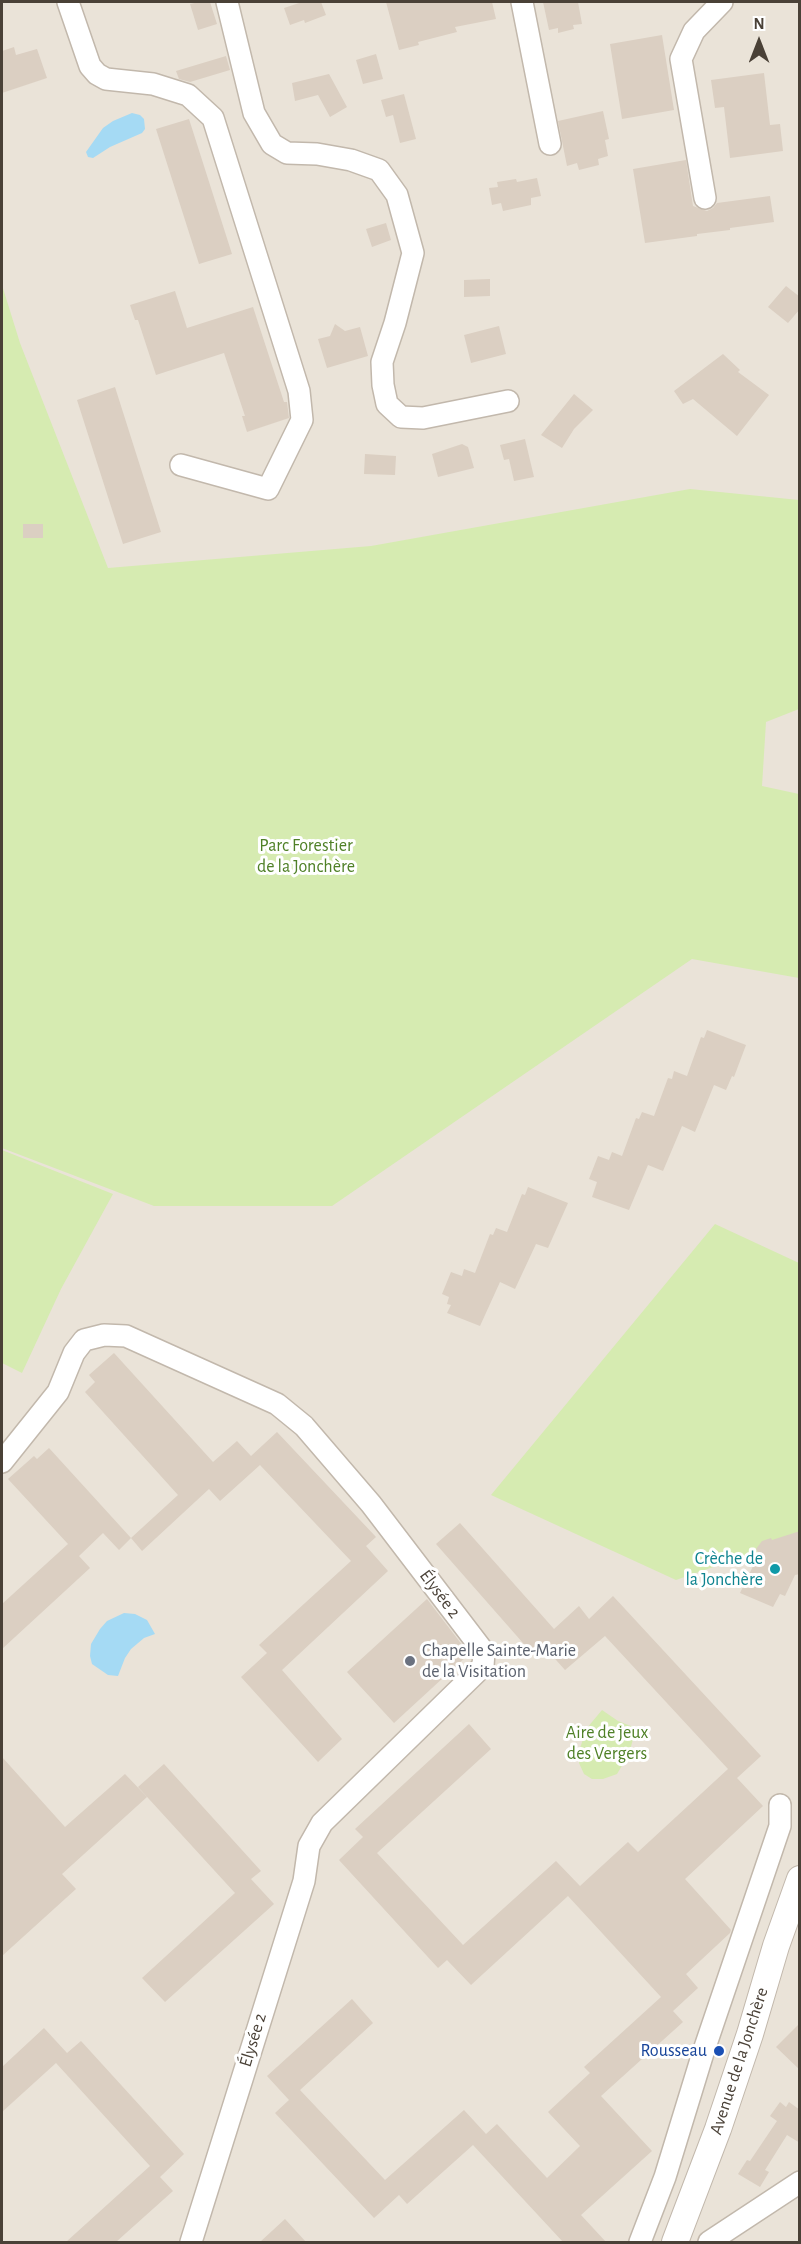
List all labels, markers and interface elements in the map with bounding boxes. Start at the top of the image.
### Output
north arrow [729,12,789,72]
text: N [753,16,765,32]
park label: Parc Forestier de la Jonchère [257,835,355,878]
place label: Crèche de la Jonchère [685,1548,763,1590]
marker: Crèche de la Jonchère [768,1562,782,1576]
street label: Élysée 2 [415,1565,465,1623]
place label: Chapelle Sainte-Marie de la Visitation [422,1640,576,1682]
marker: Chapelle Sainte-Marie de la Visitation [403,1654,417,1668]
park label: Aire de jeux des Vergers [566,1722,648,1764]
street label: Avenue de la Jonchère [705,1985,773,2137]
street label: Élysée 2 [235,2010,271,2070]
place label: Rousseau [641,2040,707,2062]
marker: Rousseau [712,2044,726,2058]

